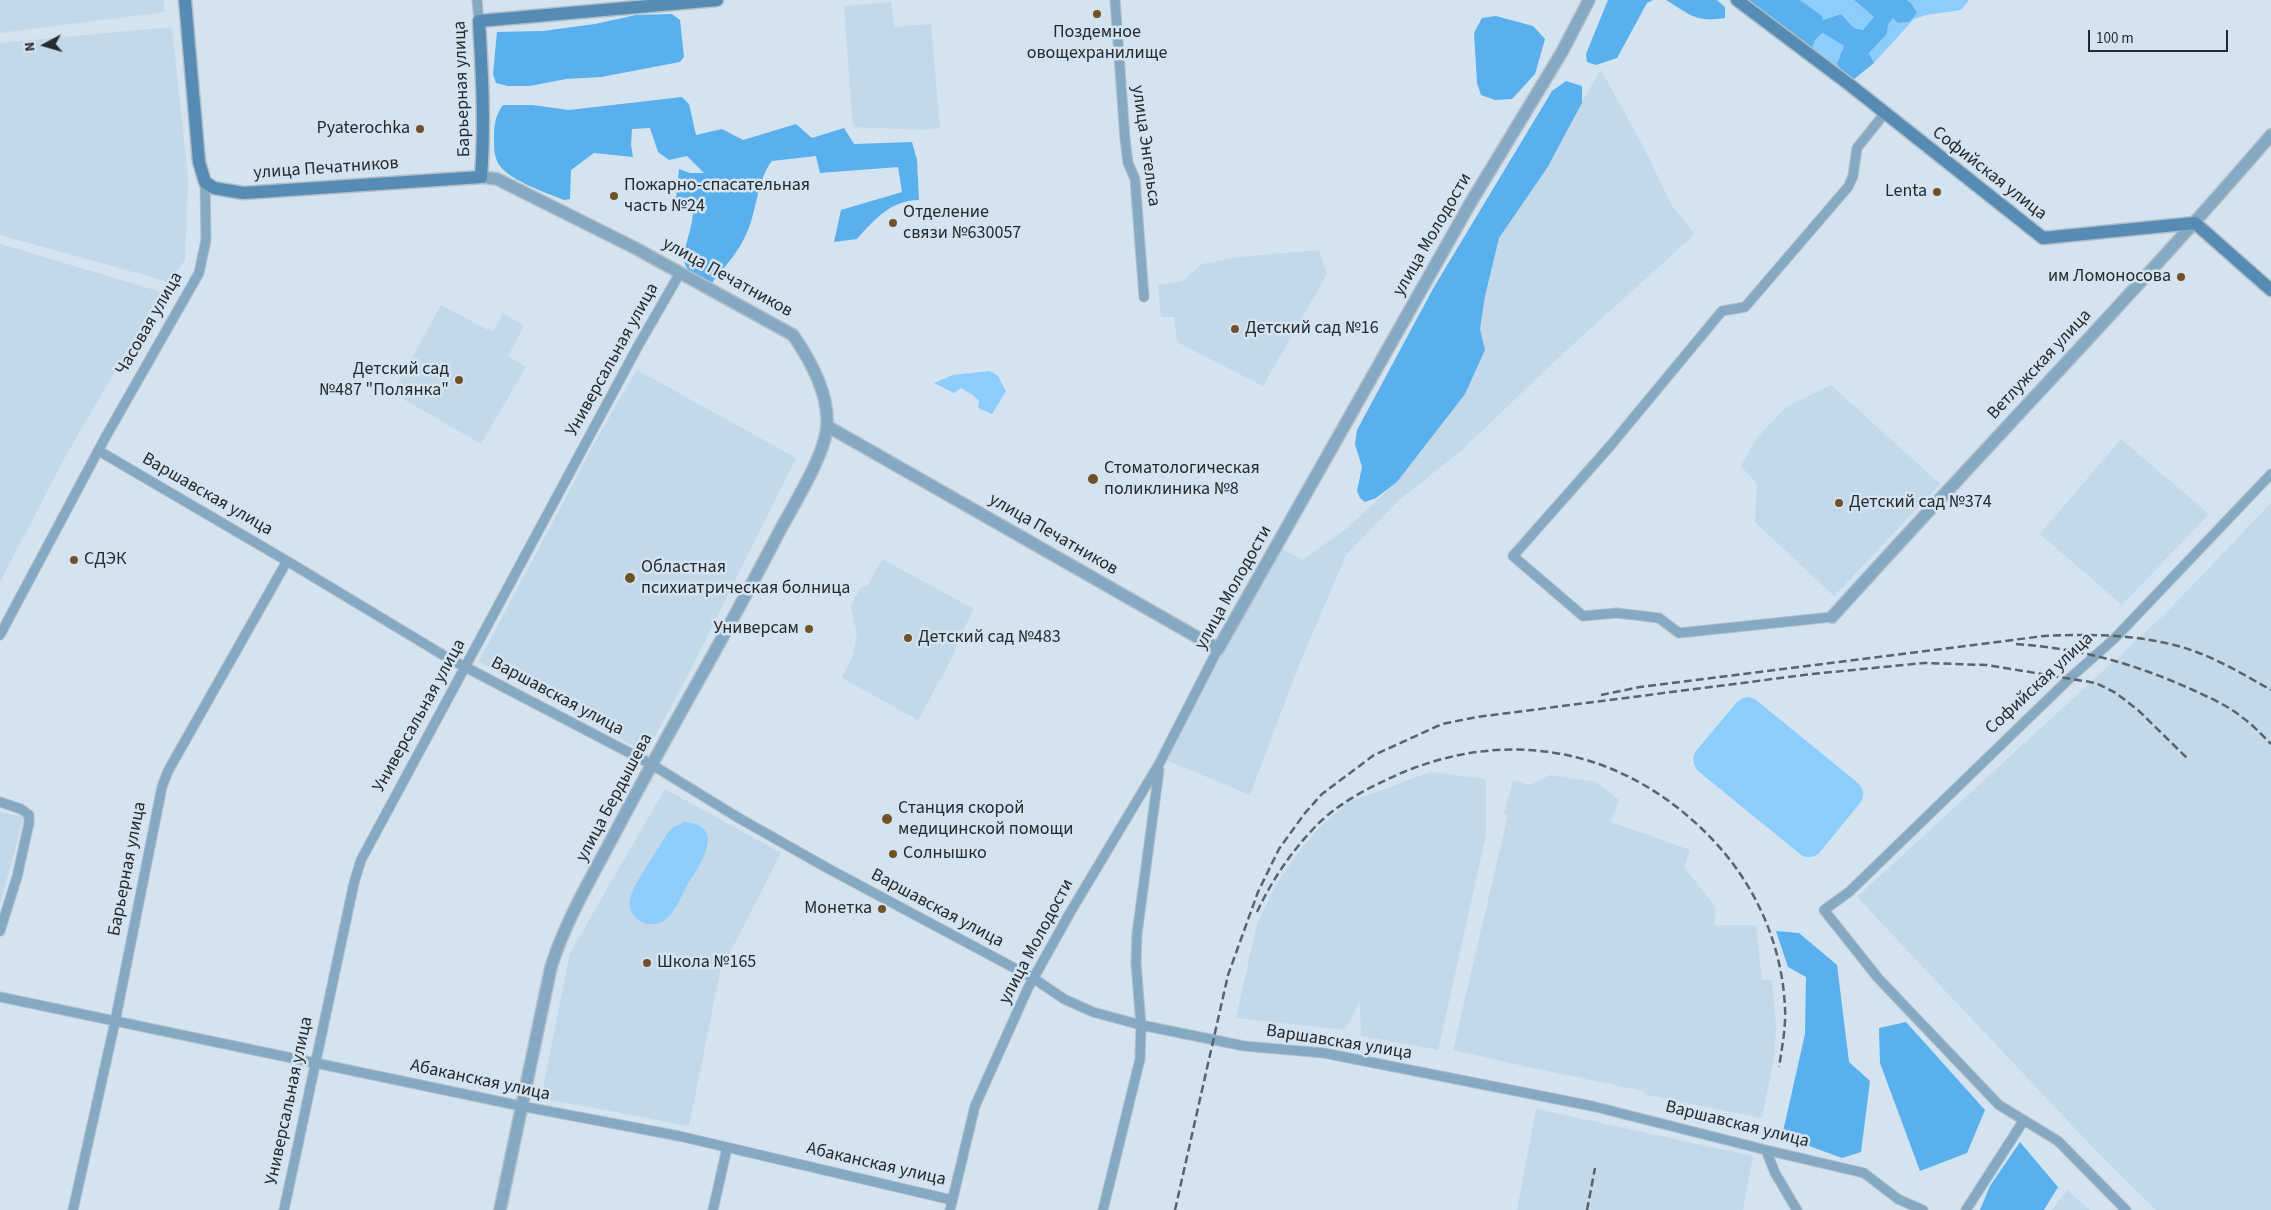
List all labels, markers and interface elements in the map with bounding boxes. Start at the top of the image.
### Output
marker: Поздемное овощехранилище [1091,8,1103,20]
north arrow [20,20,70,70]
street label: Барьерная улица [450,20,476,158]
scale bar [2091,20,2231,52]
place label: Поздемное овощехранилище [1027,22,1167,64]
text: 100 m [2096,28,2134,49]
text: N [20,41,41,52]
street label: улица Энгельса [1126,84,1164,208]
place label: Pyaterochka [317,118,410,140]
marker: Pyaterochka [414,123,426,135]
street label: Софийская улица [1927,123,2051,225]
street label: улица Печатников [253,153,399,185]
street label: улица Молодости [1389,170,1477,300]
place label: Пожарно-спасательная часть №24 [624,175,810,218]
place label: Lenta [1885,181,1927,203]
marker: Lenta [1931,186,1943,198]
marker: Пожарно-спасательная часть №24 [608,190,620,202]
place label: Отделение связи №630057 [903,202,1021,244]
marker: Отделение связи №630057 [887,217,899,229]
street label: улица Печатников [658,233,796,323]
place label: им Ломоносова [2048,266,2171,288]
street label: Часовая улица [112,269,188,379]
marker: им Ломоносова [2175,271,2187,283]
street label: Универсальная улица [562,280,664,440]
street label: Ветлужская улица [1983,305,2097,425]
place label: Детский сад №16 [1245,318,1379,340]
marker: Детский сад №16 [1229,323,1241,335]
place label: Детский сад №487 "Полянка" [319,359,449,402]
marker: Детский сад №487 "Полянка" [453,374,465,386]
street label: Варшавская улица [138,449,276,541]
place label: Стоматологическая поликлиника №8 [1104,458,1260,500]
marker: Стоматологическая поликлиника №8 [1086,472,1100,486]
street label: улица Печатников [985,489,1121,581]
place label: Детский сад №374 [1849,492,1992,514]
marker: Детский сад №374 [1833,497,1845,509]
street label: улица Молодости [1191,522,1277,654]
place label: СДЭК [84,549,126,571]
marker: СДЭК [68,554,80,566]
place label: Областная психиатрическая болница [641,557,850,600]
marker: Областная психиатрическая болница [623,571,637,585]
place label: Универсам [713,618,799,640]
marker: Универсам [803,623,815,635]
place label: Детский сад №483 [918,627,1061,649]
street label: Софийская улица [1982,628,2098,740]
marker: Детский сад №483 [902,632,914,644]
street label: Универсальная улица [369,636,471,796]
street label: Варшавская улица [487,653,627,741]
street label: улица Бердышева [572,730,658,866]
place label: Станция скорой медицинской помощи [898,798,1073,841]
street label: Барьерная улица [104,800,152,938]
marker: Станция скорой медицинской помощи [880,812,894,826]
place label: Солнышко [903,843,987,865]
marker: Солнышко [887,848,899,860]
street label: Варшавская улица [867,865,1007,953]
street label: улица Молодости [995,876,1079,1008]
place label: Монетка [804,898,872,920]
marker: Монетка [876,903,888,915]
place label: Школа №165 [657,952,756,974]
marker: Школа №165 [641,957,653,969]
street label: Универсальная улица [262,1015,318,1187]
street label: Варшавская улица [1265,1021,1413,1065]
street label: Абаканская улица [408,1056,552,1106]
street label: Варшавская улица [1663,1097,1811,1153]
street label: Абаканская улица [804,1138,948,1192]

